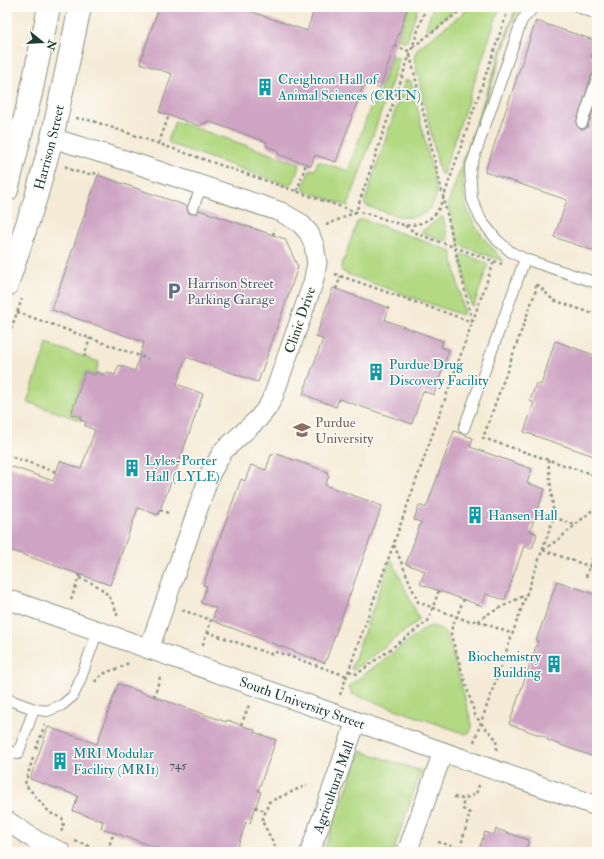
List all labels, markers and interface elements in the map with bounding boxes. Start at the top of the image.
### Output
north arrow [22,22,62,62]
text: N [43,37,59,53]
place label: Creighton Hall of Animal Sciences (CRTN) [277,71,421,104]
building icon: Creighton Hall of Animal Sciences (CRTN) [255,77,275,97]
street label: Harrison Street [30,103,67,192]
place label: Harrison Street Parking Garage [187,275,275,308]
parking icon: Harrison Street Parking Garage [164,281,184,301]
street label: Clinic Drive [281,284,319,355]
place label: Purdue Drug Discovery Facility [389,356,490,390]
building icon: Purdue Drug Discovery Facility [366,362,386,382]
place label: Purdue University [315,414,374,448]
school or university icon: Purdue University [292,420,312,440]
place label: Lyles-Porter Hall (LYLE) [145,452,220,485]
building icon: Lyles-Porter Hall (LYLE) [122,458,142,478]
building icon: Hansen Hall [465,505,485,525]
place label: Hansen Hall [488,507,558,524]
place label: Biochemistry Building [467,648,542,681]
building icon: Biochemistry Building [544,654,564,674]
street label: South University Street [237,673,368,733]
street label: Agricultural Mall [309,738,357,836]
place label: MRI Modular Facility (MRI1) [73,745,159,779]
building icon: MRI Modular Facility (MRI1) [50,751,70,771]
house number: 745 [170,758,187,773]

